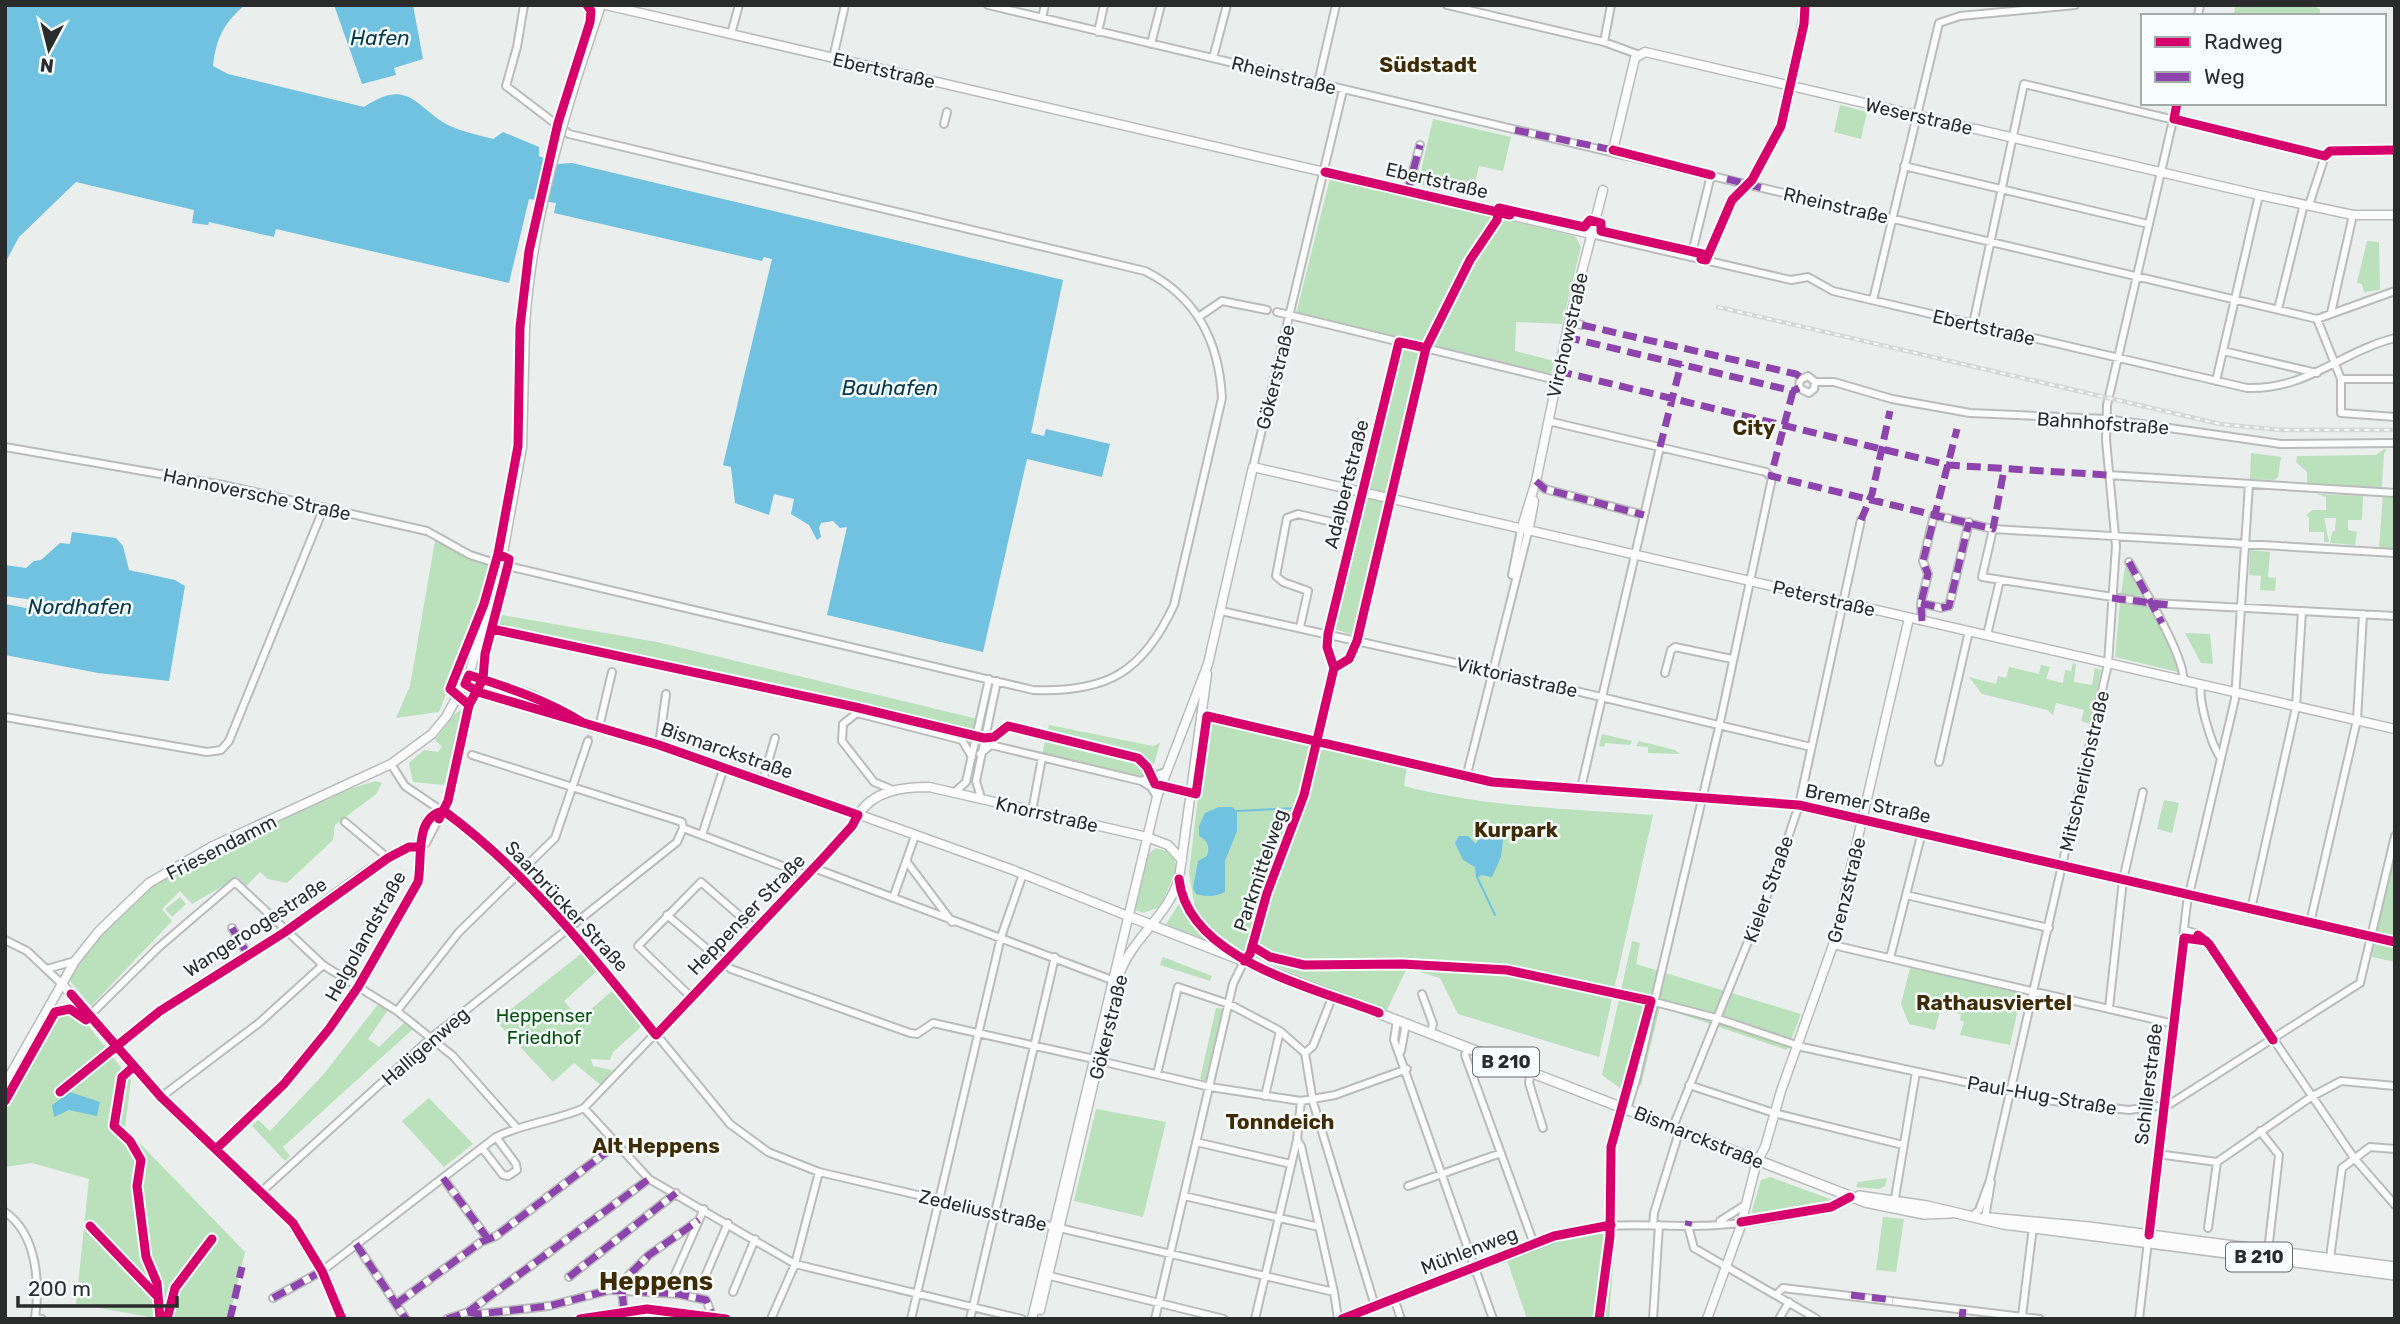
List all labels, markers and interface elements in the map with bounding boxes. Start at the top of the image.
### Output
north arrow [14,14,84,84]
legend [2141,14,2386,105]
water label: Hafen [350,25,410,50]
text: Radweg [2204,29,2283,54]
street label: Ebertstraße [830,48,937,93]
street label: Rheinstraße [1229,51,1339,100]
district label: Südstadt [1379,52,1477,77]
text: N [39,53,55,78]
text: Weg [2204,64,2245,89]
street label: Weserstraße [1863,93,1975,140]
street label: Ebertstraße [1383,158,1490,203]
street label: Rheinstraße [1781,182,1891,229]
street label: Virchowstraße [1542,270,1593,400]
street label: Ebertstraße [1930,305,2037,350]
street label: Gökerstraße [1251,322,1300,432]
water label: Bauhafen [842,375,938,400]
street label: Bahnhofstraße [2036,407,2170,440]
district label: City [1732,415,1776,440]
street label: Adalbertstraße [1319,417,1374,551]
street label: Hannoversche Straße [161,463,353,526]
street label: Peterstraße [1770,576,1877,621]
water label: Nordhafen [28,594,132,619]
street label: Viktoriastraße [1454,652,1580,703]
street label: Mitscherlichstraße [2055,688,2114,854]
street label: Bismarckstraße [658,717,796,784]
street label: Bremer Straße [1803,779,1933,828]
street label: Knorrstraße [993,791,1101,837]
street label: Parkmittelweg [1229,806,1292,934]
street label: Friesendamm [162,810,280,885]
district label: Kurpark [1474,817,1559,842]
street label: Kieler Straße [1739,833,1798,946]
street label: Grenzstraße [1822,835,1871,945]
street label: Saarbrücker Straße [500,836,633,977]
street label: Heppenser Straße [683,849,810,980]
street label: Helgolandstraße [320,867,411,1005]
street label: Wangeroogestraße [179,873,331,982]
street label: Gökerstraße [1084,972,1133,1082]
district label: Rathausviertel [1916,990,2072,1015]
street label: Halligenweg [377,1002,474,1091]
park label: Heppenser Friedhof [496,1004,593,1049]
street label: Schillerstraße [2130,1022,2167,1146]
road number: B 210 [1473,1048,1539,1077]
street label: Paul-Hug-Straße [1965,1071,2118,1120]
street label: Bismarckstraße [1631,1101,1767,1174]
district label: Tonndeich [1226,1109,1334,1134]
district label: Alt Heppens [592,1133,720,1158]
street label: Zedeliusstraße [917,1185,1049,1236]
street label: Mühlenweg [1418,1222,1521,1279]
road number: B 210 [2226,1242,2292,1272]
scale bar [18,1264,177,1308]
district label: Heppens [599,1266,713,1297]
text: 200 m [28,1276,91,1301]

